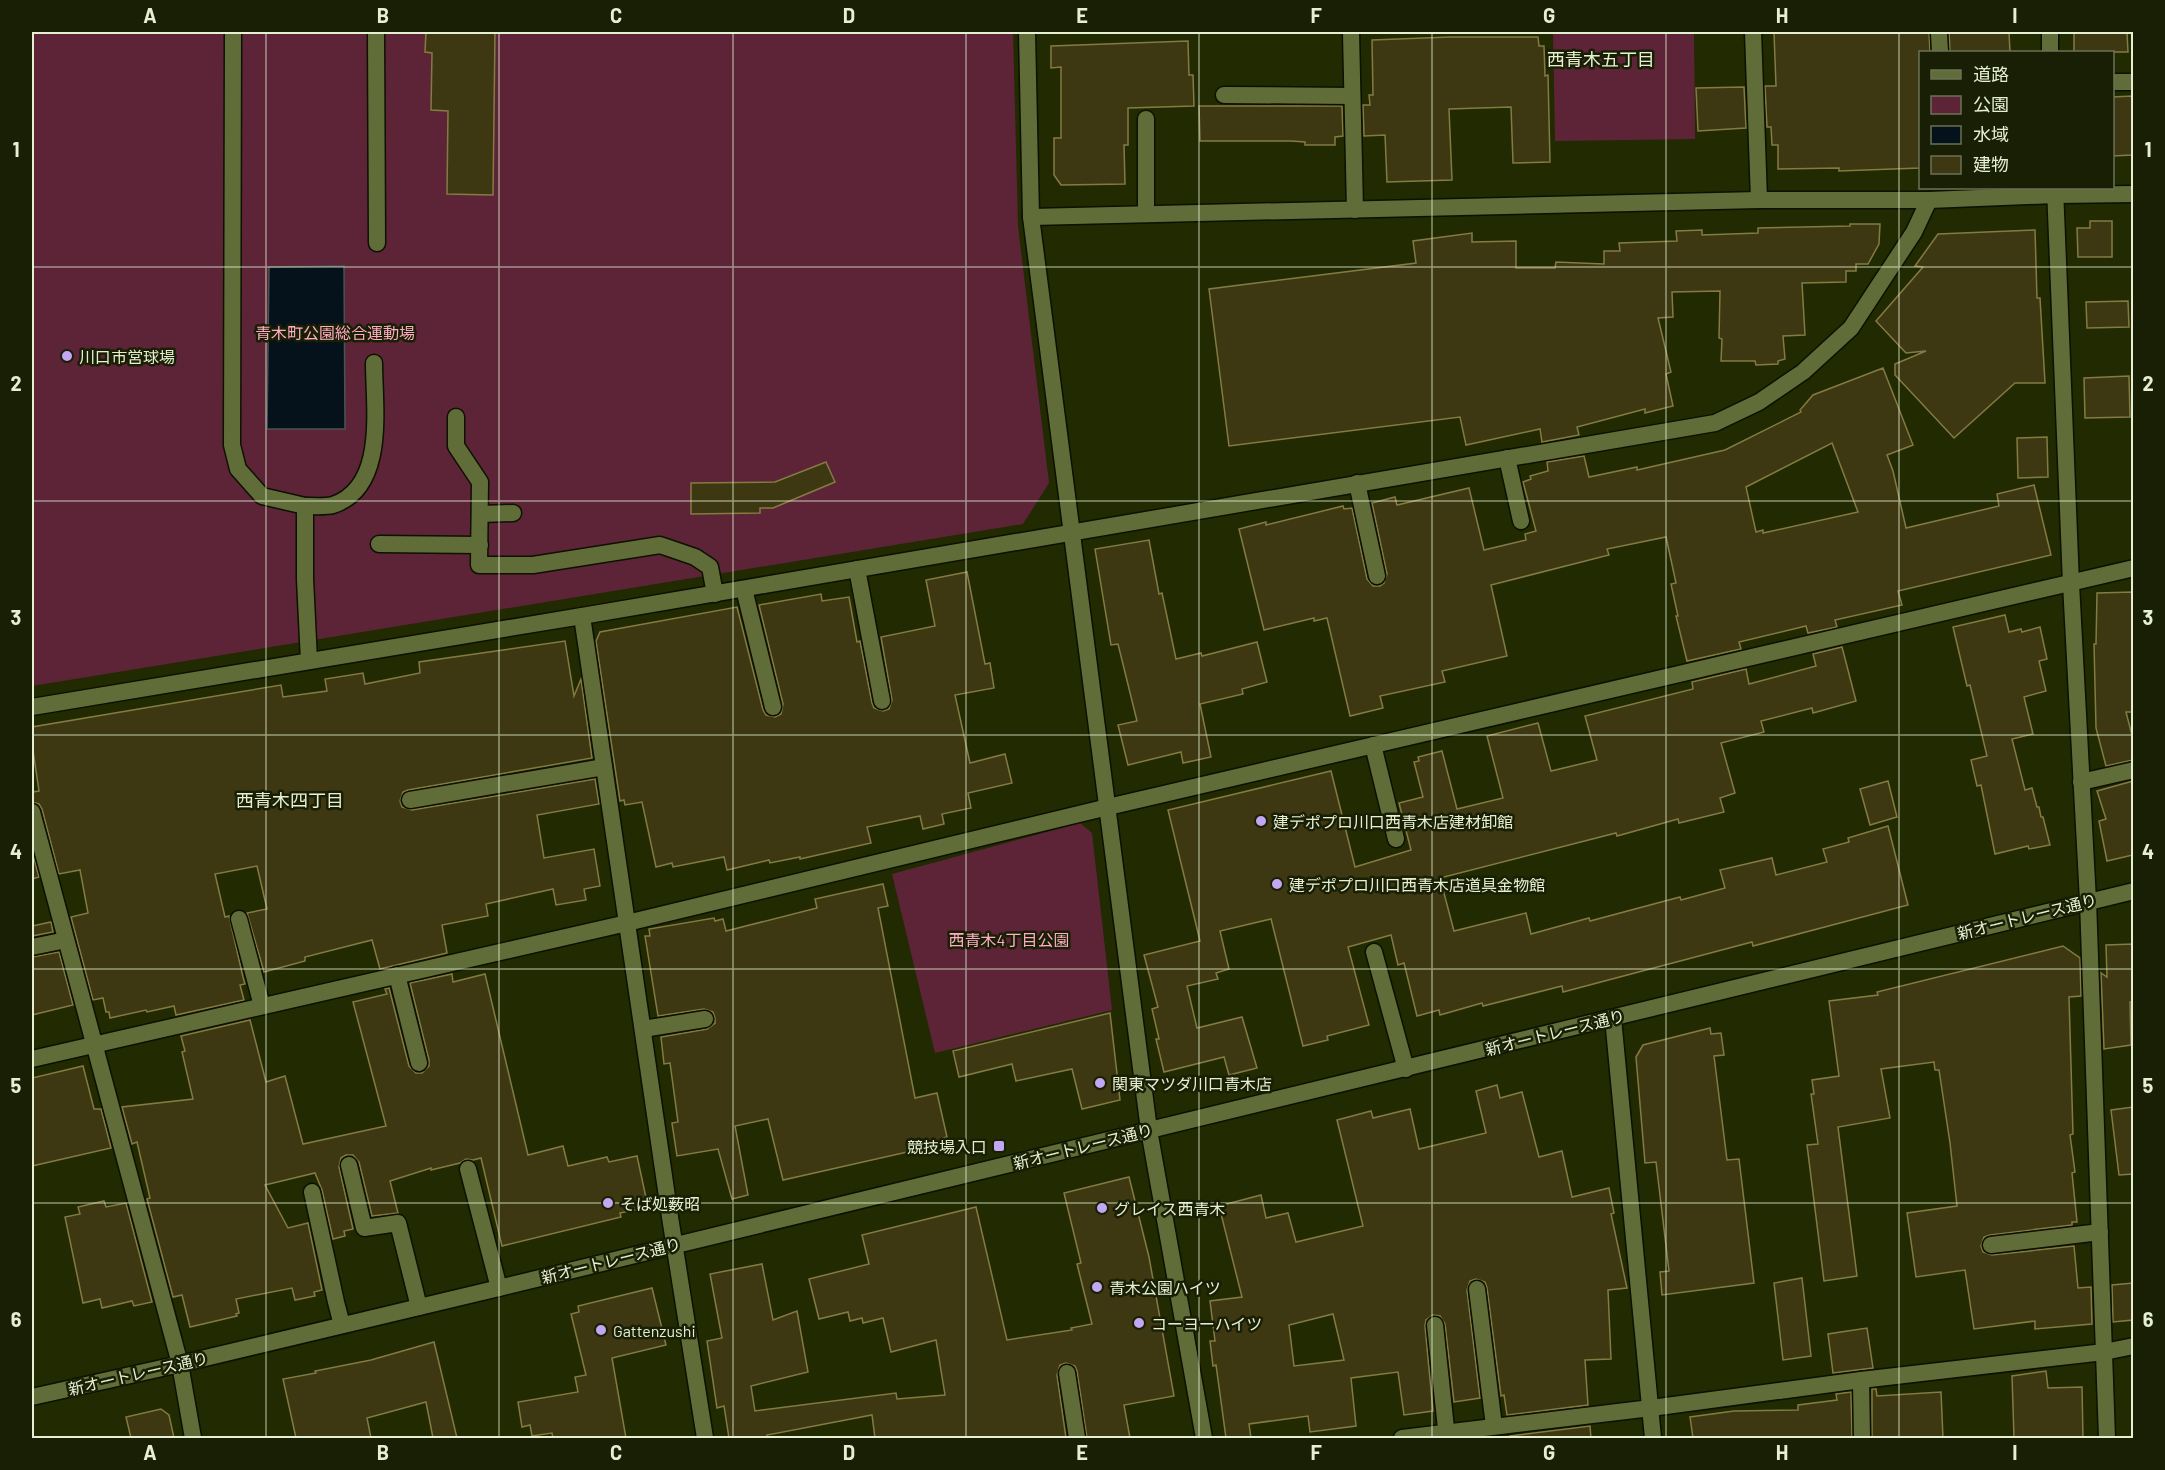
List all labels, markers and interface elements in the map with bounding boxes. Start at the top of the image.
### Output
text: A [143,3,157,27]
text: B [377,3,389,27]
text: C [610,3,622,27]
text: D [843,3,855,27]
text: E [1076,3,1088,27]
text: F [1310,3,1322,27]
text: G [1543,3,1555,27]
text: H [1776,3,1788,27]
text: I [2012,3,2018,27]
district label: 西青木五丁目 [1547,48,1655,70]
legend [1919,51,2114,189]
text: 道路 [1973,63,2009,85]
text: 公園 [1973,93,2009,115]
text: 水域 [1973,123,2009,145]
text: 1 [12,137,20,161]
text: 1 [2144,137,2152,161]
text: 建物 [1973,153,2009,175]
park label: 青木町公園総合運動場 [255,323,415,342]
place label: 川口市営球場 [79,347,175,366]
marker: 川口市営球場 [60,349,74,363]
text: 2 [10,371,22,395]
text: 2 [2142,371,2154,395]
text: 3 [11,605,21,629]
text: 3 [2143,605,2153,629]
district label: 西青木四丁目 [236,789,344,811]
place label: 建デポプロ川口西青木店建材卸館 [1273,812,1513,831]
marker: 建デポプロ川口西青木店建材卸館 [1254,814,1268,828]
text: 4 [10,839,22,863]
text: 4 [2142,839,2154,863]
place label: 建デポプロ川口西青木店道具金物館 [1289,875,1545,894]
marker: 建デポプロ川口西青木店道具金物館 [1270,877,1284,891]
street label: 新オートレース通り [1955,889,2099,943]
park label: 西青木4丁目公園 [949,930,1069,949]
street label: 新オートレース通り [1483,1005,1627,1059]
text: 5 [11,1073,22,1097]
text: 5 [2143,1073,2154,1097]
place label: 関東マツダ川口青木店 [1112,1074,1272,1093]
marker: 関東マツダ川口青木店 [1093,1076,1107,1090]
street label: 新オートレース通り [1011,1119,1155,1173]
place label: 競技場入口 [907,1137,987,1156]
marker: 競技場入口 [992,1139,1006,1153]
place label: そば処薮昭 [620,1194,700,1213]
marker: そば処薮昭 [601,1196,615,1210]
place label: グレイス西青木 [1114,1199,1226,1218]
marker: グレイス西青木 [1095,1201,1109,1215]
street label: 新オートレース通り [539,1233,683,1287]
place label: 青木公園ハイツ [1109,1278,1221,1297]
marker: 青木公園ハイツ [1090,1280,1104,1294]
text: 6 [11,1307,22,1331]
text: 6 [2143,1307,2154,1331]
place label: コーヨーハイツ [1151,1314,1262,1333]
marker: コーヨーハイツ [1132,1316,1146,1330]
place label: Gattenzushi [613,1321,695,1340]
marker: Gattenzushi [594,1323,608,1337]
street label: 新オートレース通り [66,1348,210,1398]
text: A [143,1440,157,1464]
text: B [377,1440,389,1464]
text: C [610,1440,622,1464]
text: D [843,1440,855,1464]
text: E [1076,1440,1088,1464]
text: F [1310,1440,1322,1464]
text: G [1543,1440,1555,1464]
text: H [1776,1440,1788,1464]
text: I [2012,1440,2018,1464]

